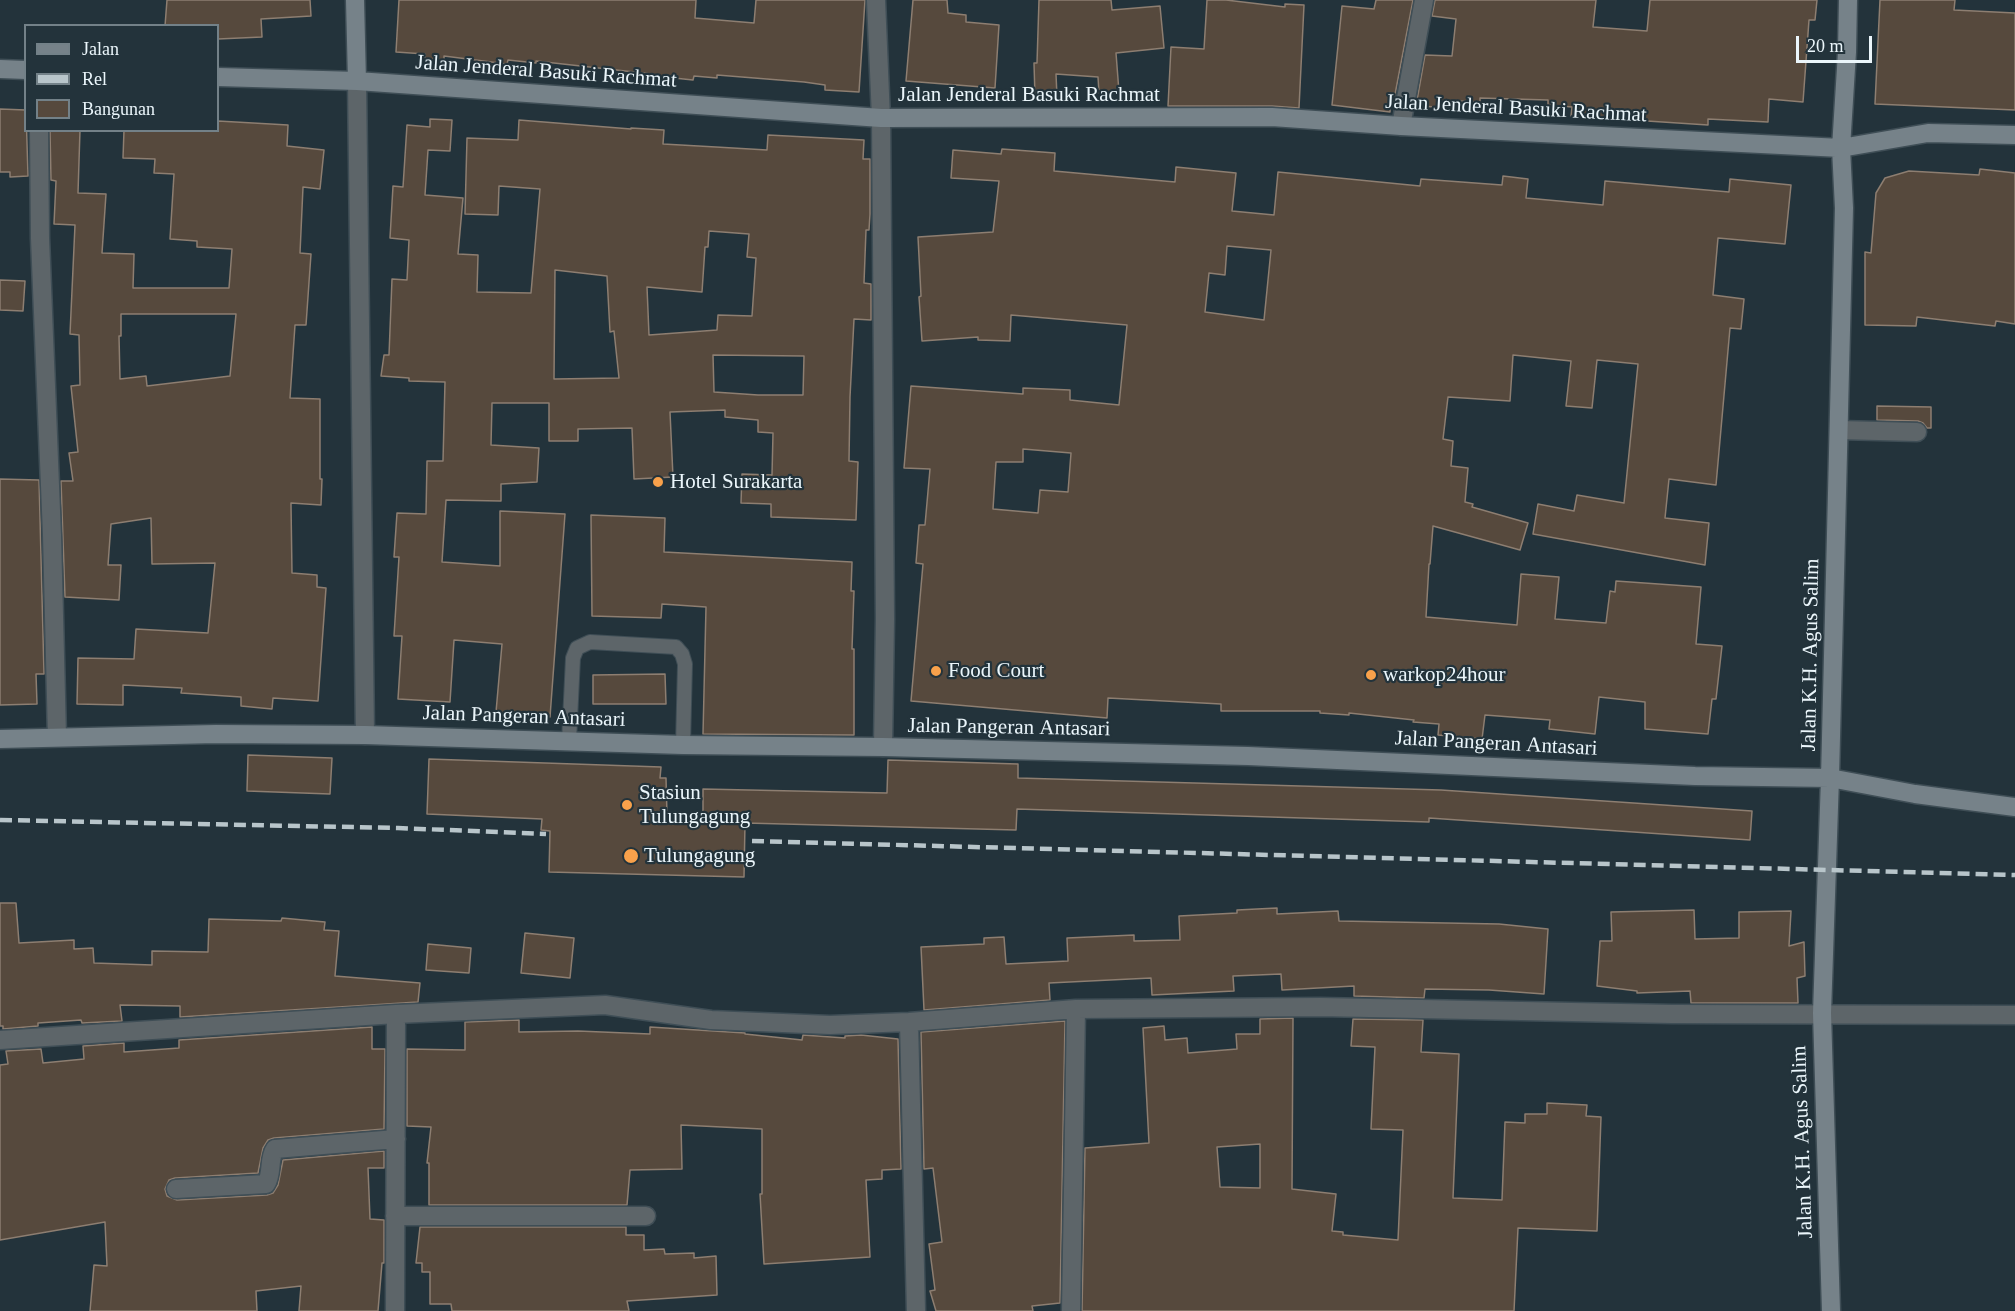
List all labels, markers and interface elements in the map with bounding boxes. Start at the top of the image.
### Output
legend [24,24,219,132]
scale bar [1799,24,1876,62]
text: 20 m [1807,36,1844,56]
text: Jalan [82,39,119,59]
street label: Jalan Jenderal Basuki Rachmat [415,50,677,94]
text: Rel [82,69,107,89]
street label: Jalan Jenderal Basuki Rachmat [898,82,1160,108]
street label: Jalan Jenderal Basuki Rachmat [1385,90,1647,128]
text: Bangunan [82,99,155,119]
place label: Hotel Surakarta [670,469,802,495]
marker: Hotel Surakarta [651,475,665,489]
street label: Jalan K.H. Agus Salim [1797,558,1825,752]
place label: Food Court [948,658,1044,684]
place label: warkop24hour [1383,662,1505,688]
marker: Food Court [929,664,943,678]
marker: warkop24hour [1364,668,1378,682]
street label: Jalan Pangeran Antasari [422,701,626,733]
street label: Jalan Pangeran Antasari [907,714,1111,742]
street label: Jalan Pangeran Antasari [1394,726,1598,762]
place label: Stasiun Tulungagung [639,780,750,830]
marker: Stasiun Tulungagung [620,798,634,812]
place label: Tulungagung [644,843,755,869]
marker: Tulungagung [622,847,640,865]
street label: Jalan K.H. Agus Salim [1787,1045,1819,1239]

